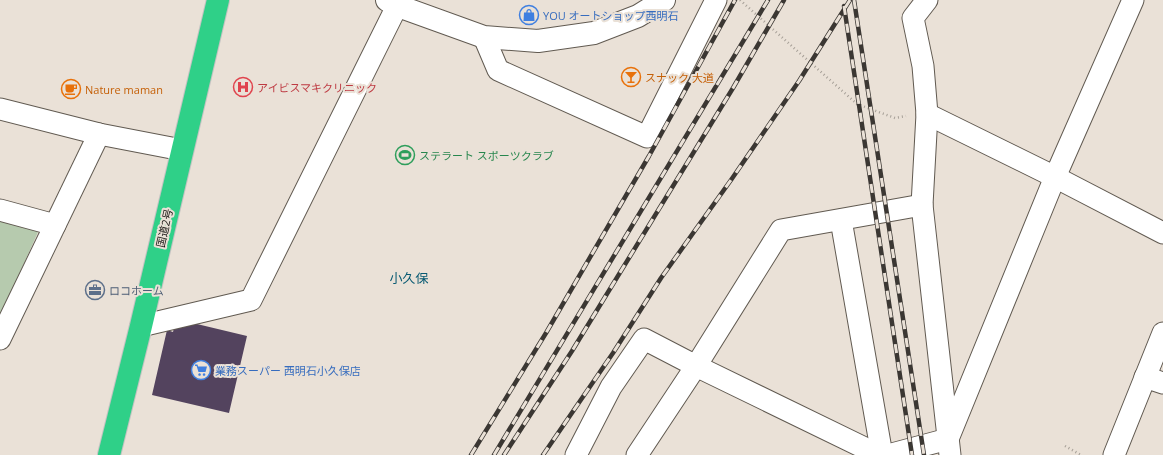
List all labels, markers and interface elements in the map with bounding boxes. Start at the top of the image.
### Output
shop icon: YOU オートショップ西明石 [518,4,540,26]
place label: YOU オートショップ西明石 [543,8,679,23]
bar icon: スナック 大道 [620,66,642,88]
place label: スナック 大道 [645,70,714,85]
hospital icon: アイビスマキクリニック [232,76,254,98]
cafe icon: Nature maman [60,78,82,100]
place label: アイビスマキクリニック [257,80,377,95]
place label: Nature maman [85,82,163,97]
sports icon: ステラート スポーツクラブ [394,144,416,166]
place label: ステラート スポーツクラブ [419,148,554,163]
street label: 国道2号 [152,207,176,249]
district label: 小久保 [389,269,429,287]
office icon: ロコホーム [84,279,106,301]
place label: ロコホーム [109,283,164,298]
supermarket icon: 業務スーパー 西明石小久保店 [190,359,212,381]
place label: 業務スーパー 西明石小久保店 [215,363,361,378]

